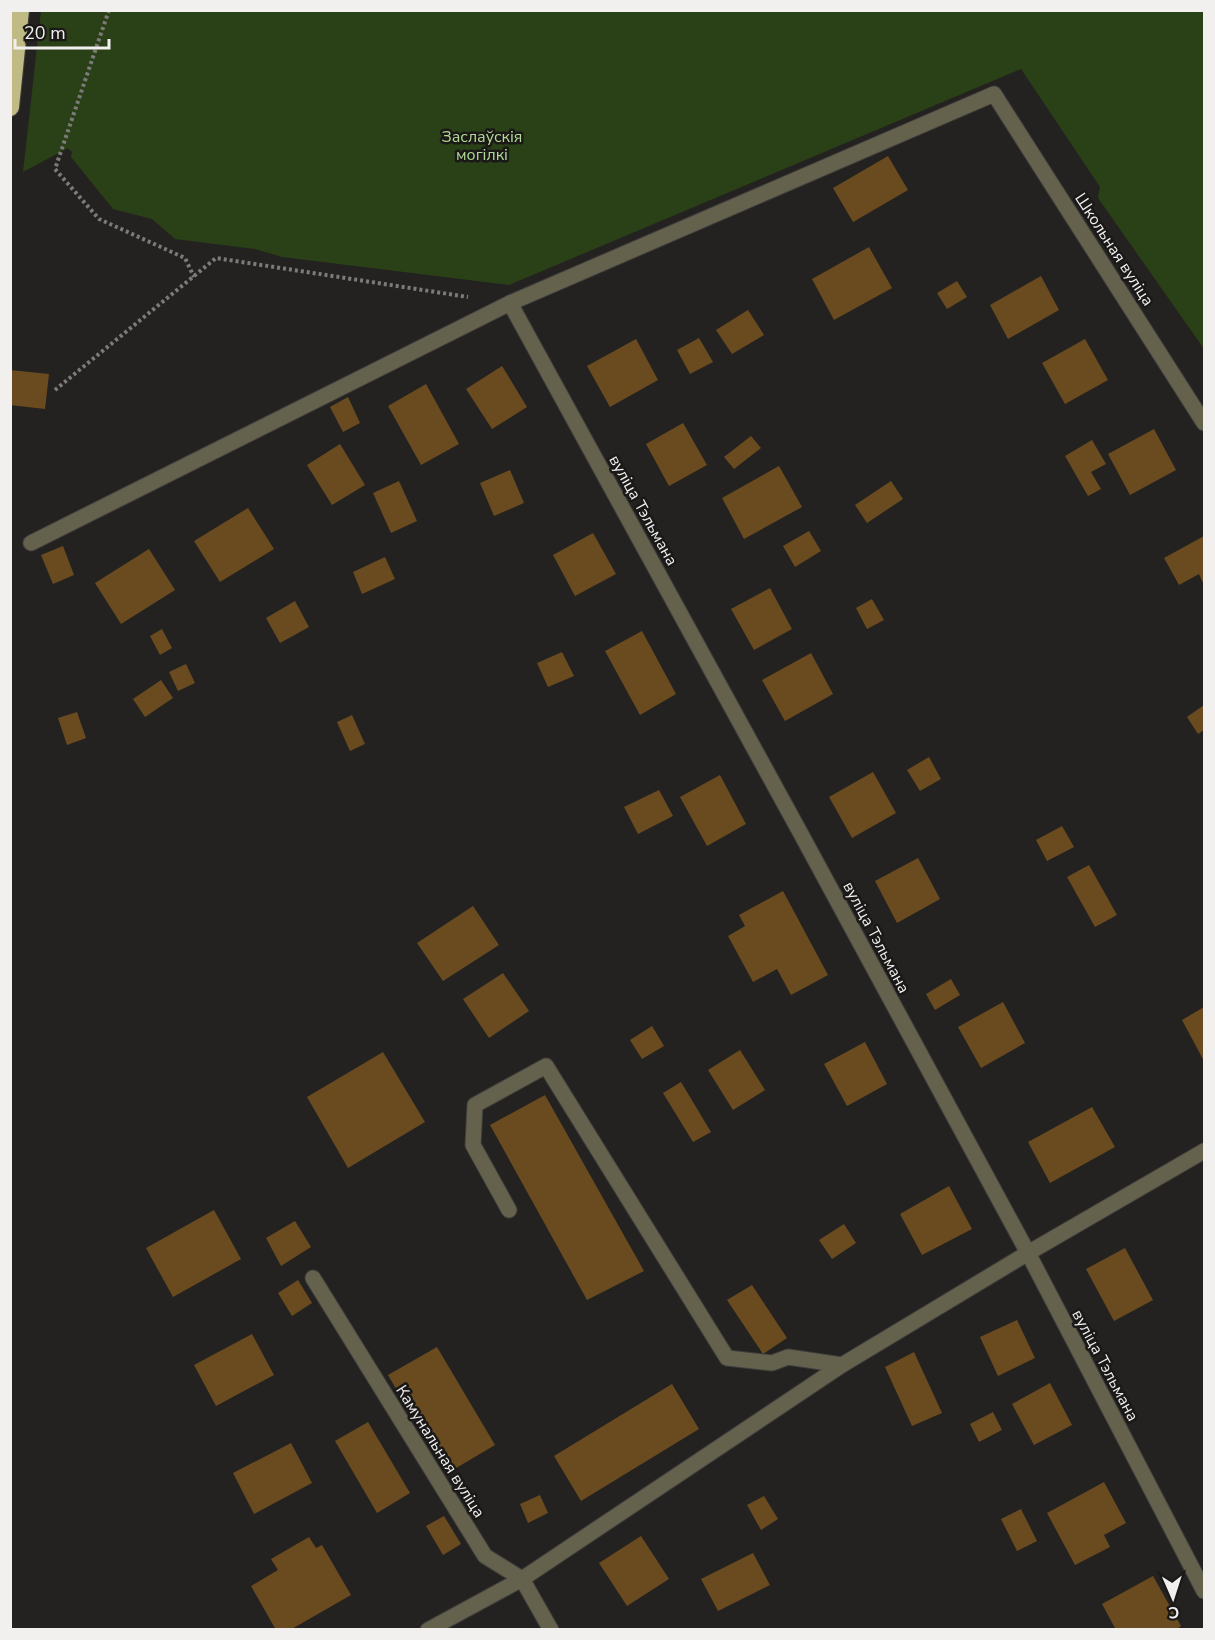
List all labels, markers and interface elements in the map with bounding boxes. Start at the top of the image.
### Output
scale bar [15,12,110,50]
text: 20 m [24,21,66,45]
park label: Заслаўскія могілкі [441,126,523,166]
street label: Школьная вуліца [1069,189,1159,310]
street label: вуліца Тэльмана [604,451,683,570]
street label: вуліца Тэльмана [837,878,915,997]
street label: вуліца Тэльмана [1066,1306,1144,1425]
street label: Камунальная вуліца [390,1381,490,1522]
north arrow [1143,1568,1203,1628]
text: С [1168,1601,1180,1623]

